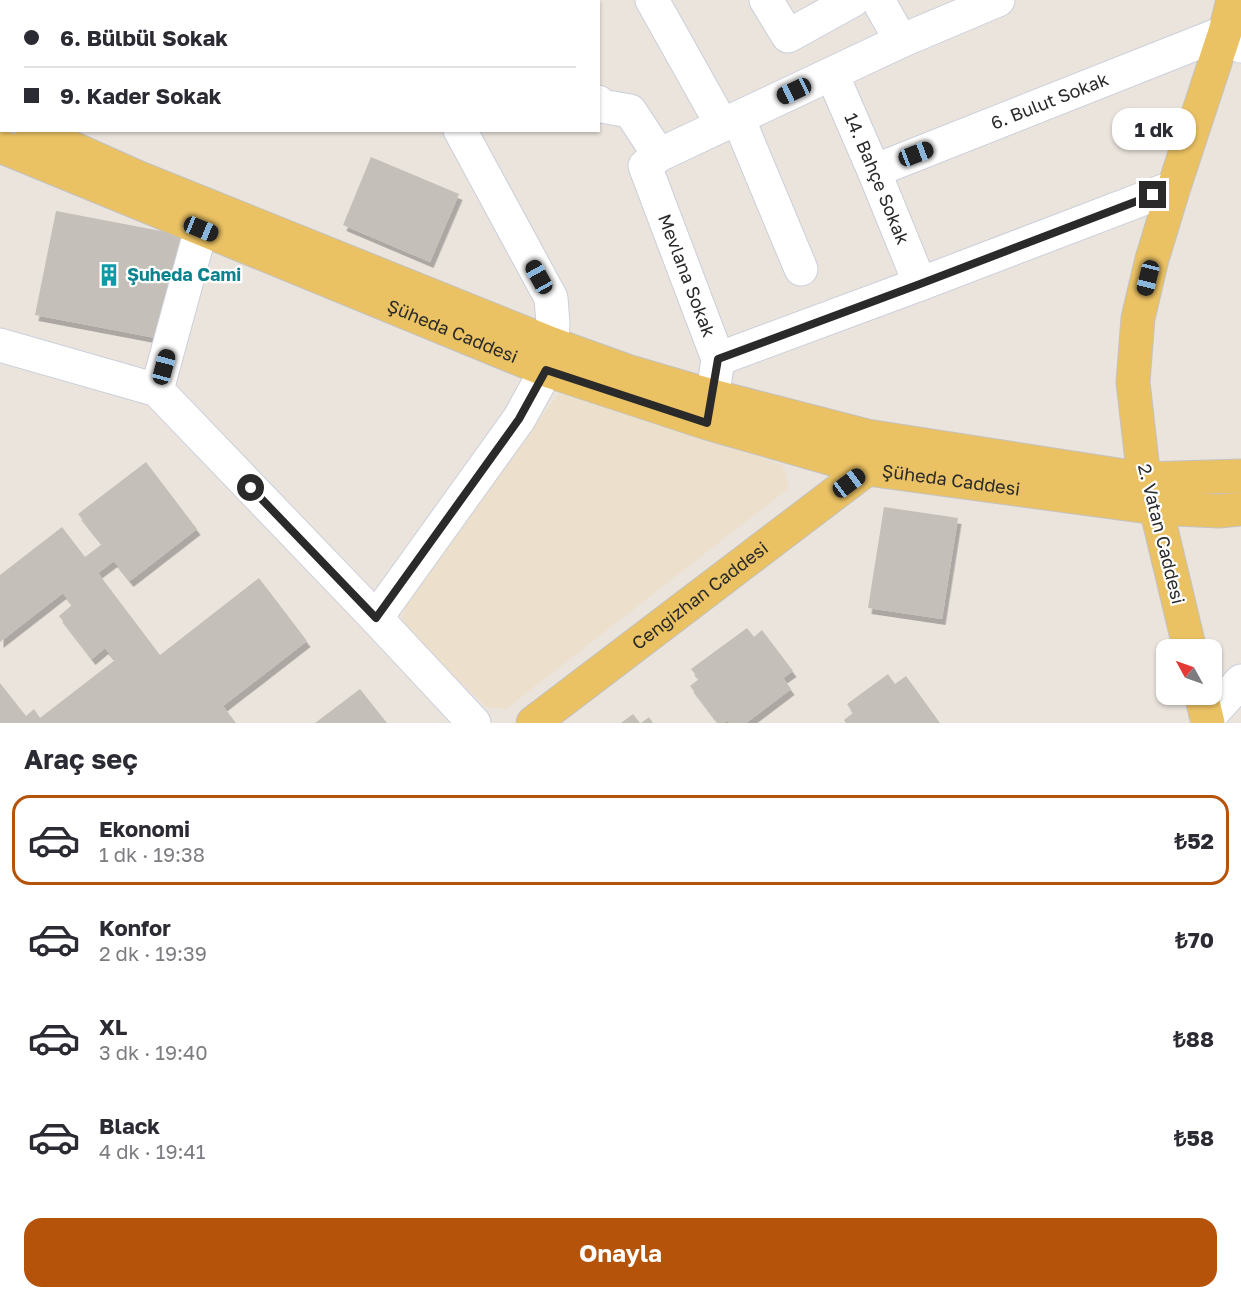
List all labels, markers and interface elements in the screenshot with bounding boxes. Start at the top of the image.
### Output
text: 6. Bülbül Sokak [60,24,228,51]
street label: 6. Bulut Sokak [987,67,1111,134]
car [774,75,814,107]
text: 9. Kader Sokak [60,82,222,109]
callout: 1 dk [1111,108,1195,150]
street label: 14. Bahçe Sokak [840,109,915,247]
text: 1 dk [1134,117,1174,141]
car [896,139,936,169]
route end [1139,181,1166,208]
street label: Mevlana Sokak [654,211,721,340]
car [181,214,221,244]
car [522,257,556,297]
car [1135,258,1161,298]
building icon: Şuheda Cami [96,262,122,288]
place label: Şuheda Cami [127,263,241,285]
street label: Şüheda Caddesi [384,294,521,367]
car [151,347,177,387]
street label: Şüheda Caddesi [881,459,1022,500]
street label: 2. Vatan Caddesi [1134,461,1190,606]
car [829,465,869,501]
route start [237,474,264,501]
street label: Cengizhan Caddesi [627,536,772,654]
north arrow [1156,639,1222,705]
map controls [1156,639,1222,705]
text: Araç seç [24,743,138,775]
icon: car [27,813,81,867]
text: Ekonomi [99,815,190,842]
text: ₺52 [1175,827,1214,854]
text: 1 dk · 19:38 [99,842,205,866]
icon: car [27,912,81,966]
text: Konfor [99,914,171,941]
text: ₺70 [1175,926,1214,953]
text: 2 dk · 19:39 [99,941,207,965]
icon: car [27,1011,81,1065]
text: XL [99,1013,127,1040]
text: ₺88 [1173,1025,1214,1052]
text: 3 dk · 19:40 [99,1040,208,1064]
icon: car [27,1110,81,1164]
text: Black [99,1112,160,1139]
text: ₺58 [1174,1124,1214,1151]
text: 4 dk · 19:41 [99,1139,206,1163]
button: Onayla [24,1218,1217,1287]

